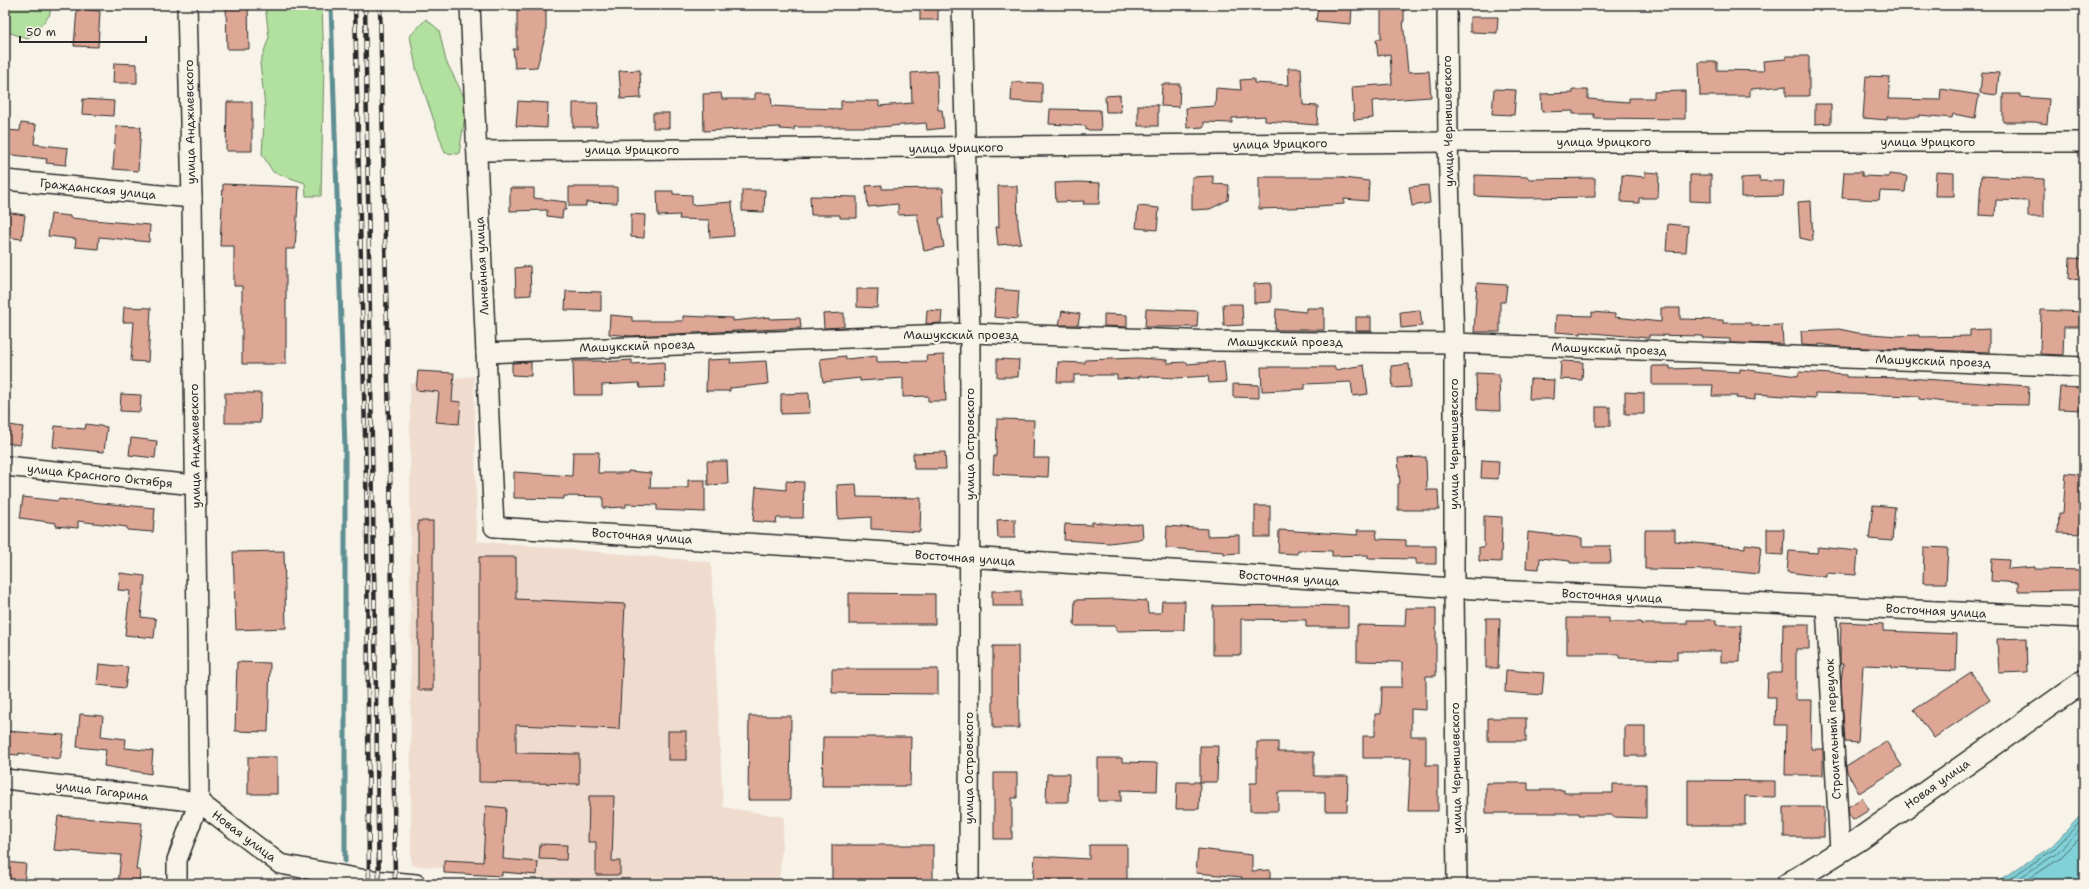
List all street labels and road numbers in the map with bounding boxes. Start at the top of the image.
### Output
street label: улица Чернышевского [1439,55,1457,187]
street label: улица Анджиевского [181,60,199,184]
street label: улица Урицкого [1557,134,1651,150]
street label: улица Урицкого [1881,134,1975,150]
street label: улица Урицкого [1232,135,1328,153]
street label: улица Урицкого [908,139,1004,157]
street label: улица Урицкого [585,142,679,158]
street label: Гражданская улица [39,175,157,203]
street label: Линейная улица [471,216,493,316]
street label: Машукский проезд [903,327,1019,343]
street label: Машукский проезд [1227,334,1343,350]
street label: Машукский проезд [579,336,695,356]
street label: Машукский проезд [1551,339,1667,359]
street label: Машукский проезд [1875,351,1991,371]
street label: улица Чернышевского [1446,378,1462,510]
street label: улица Анджиевского [186,384,204,508]
street label: улица Островского [962,388,978,500]
street label: улица Красного Октября [26,460,174,492]
street label: Восточная улица [591,525,693,548]
street label: Восточная улица [914,547,1016,570]
street label: Восточная улица [1238,567,1340,590]
street label: Восточная улица [1561,585,1663,607]
street label: Восточная улица [1885,600,1987,622]
street label: Строительный переулок [1821,658,1845,800]
street label: улица Чернышевского [1447,702,1465,834]
street label: улица Островского [961,712,977,824]
street label: Новая улица [1901,755,1973,813]
street label: улица Гагарина [55,777,150,805]
street label: Новая улица [209,807,280,866]

